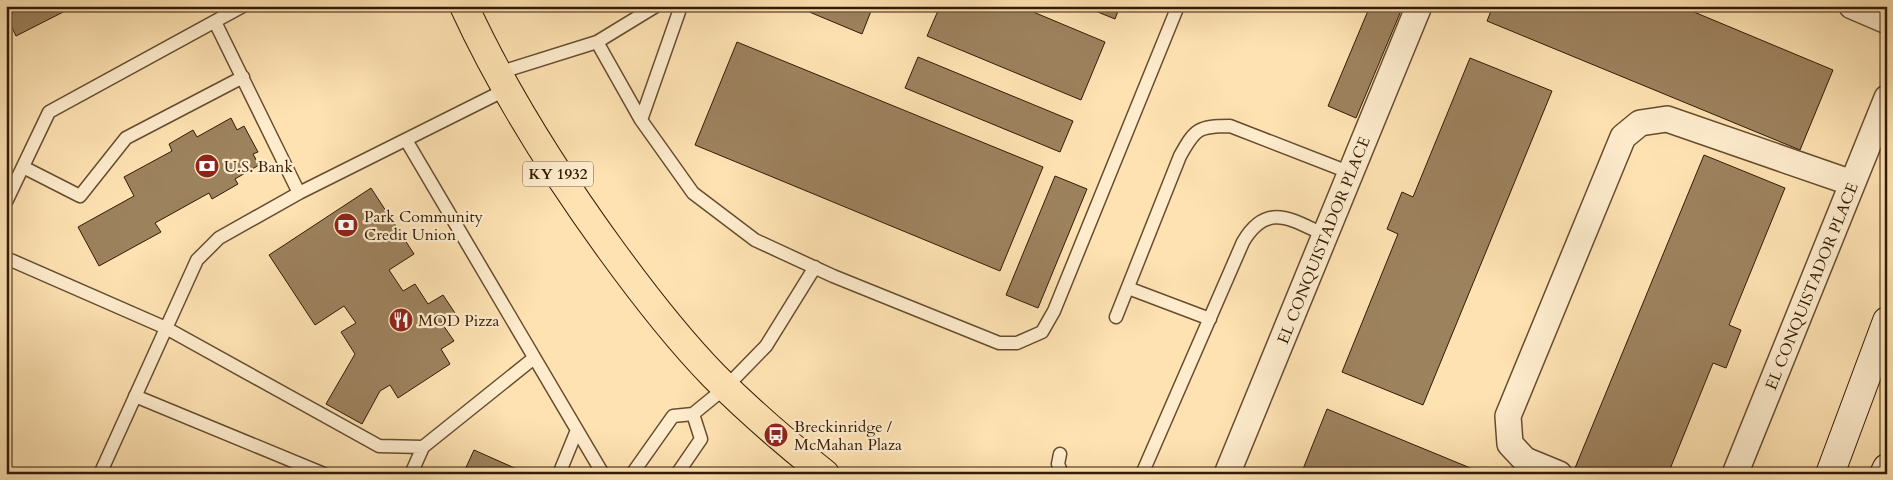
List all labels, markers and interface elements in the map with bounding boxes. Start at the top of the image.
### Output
street label: EL CONQUISTADOR PLACE [1272,133,1376,347]
bank icon: U.S. Bank [194,153,220,179]
place label: U.S. Bank [224,156,293,178]
road number: KY 1932 [523,162,593,186]
street label: EL CONQUISTADOR PLACE [1760,179,1864,393]
place label: Park Community Credit Union [364,206,483,246]
bank icon: Park Community Credit Union [333,212,359,238]
restaurant icon: MOD Pizza [388,307,414,333]
place label: MOD Pizza [418,310,499,332]
place label: Breckinridge / McMahan Plaza [794,416,902,456]
bus stop icon: Breckinridge / McMahan Plaza [763,422,789,448]

